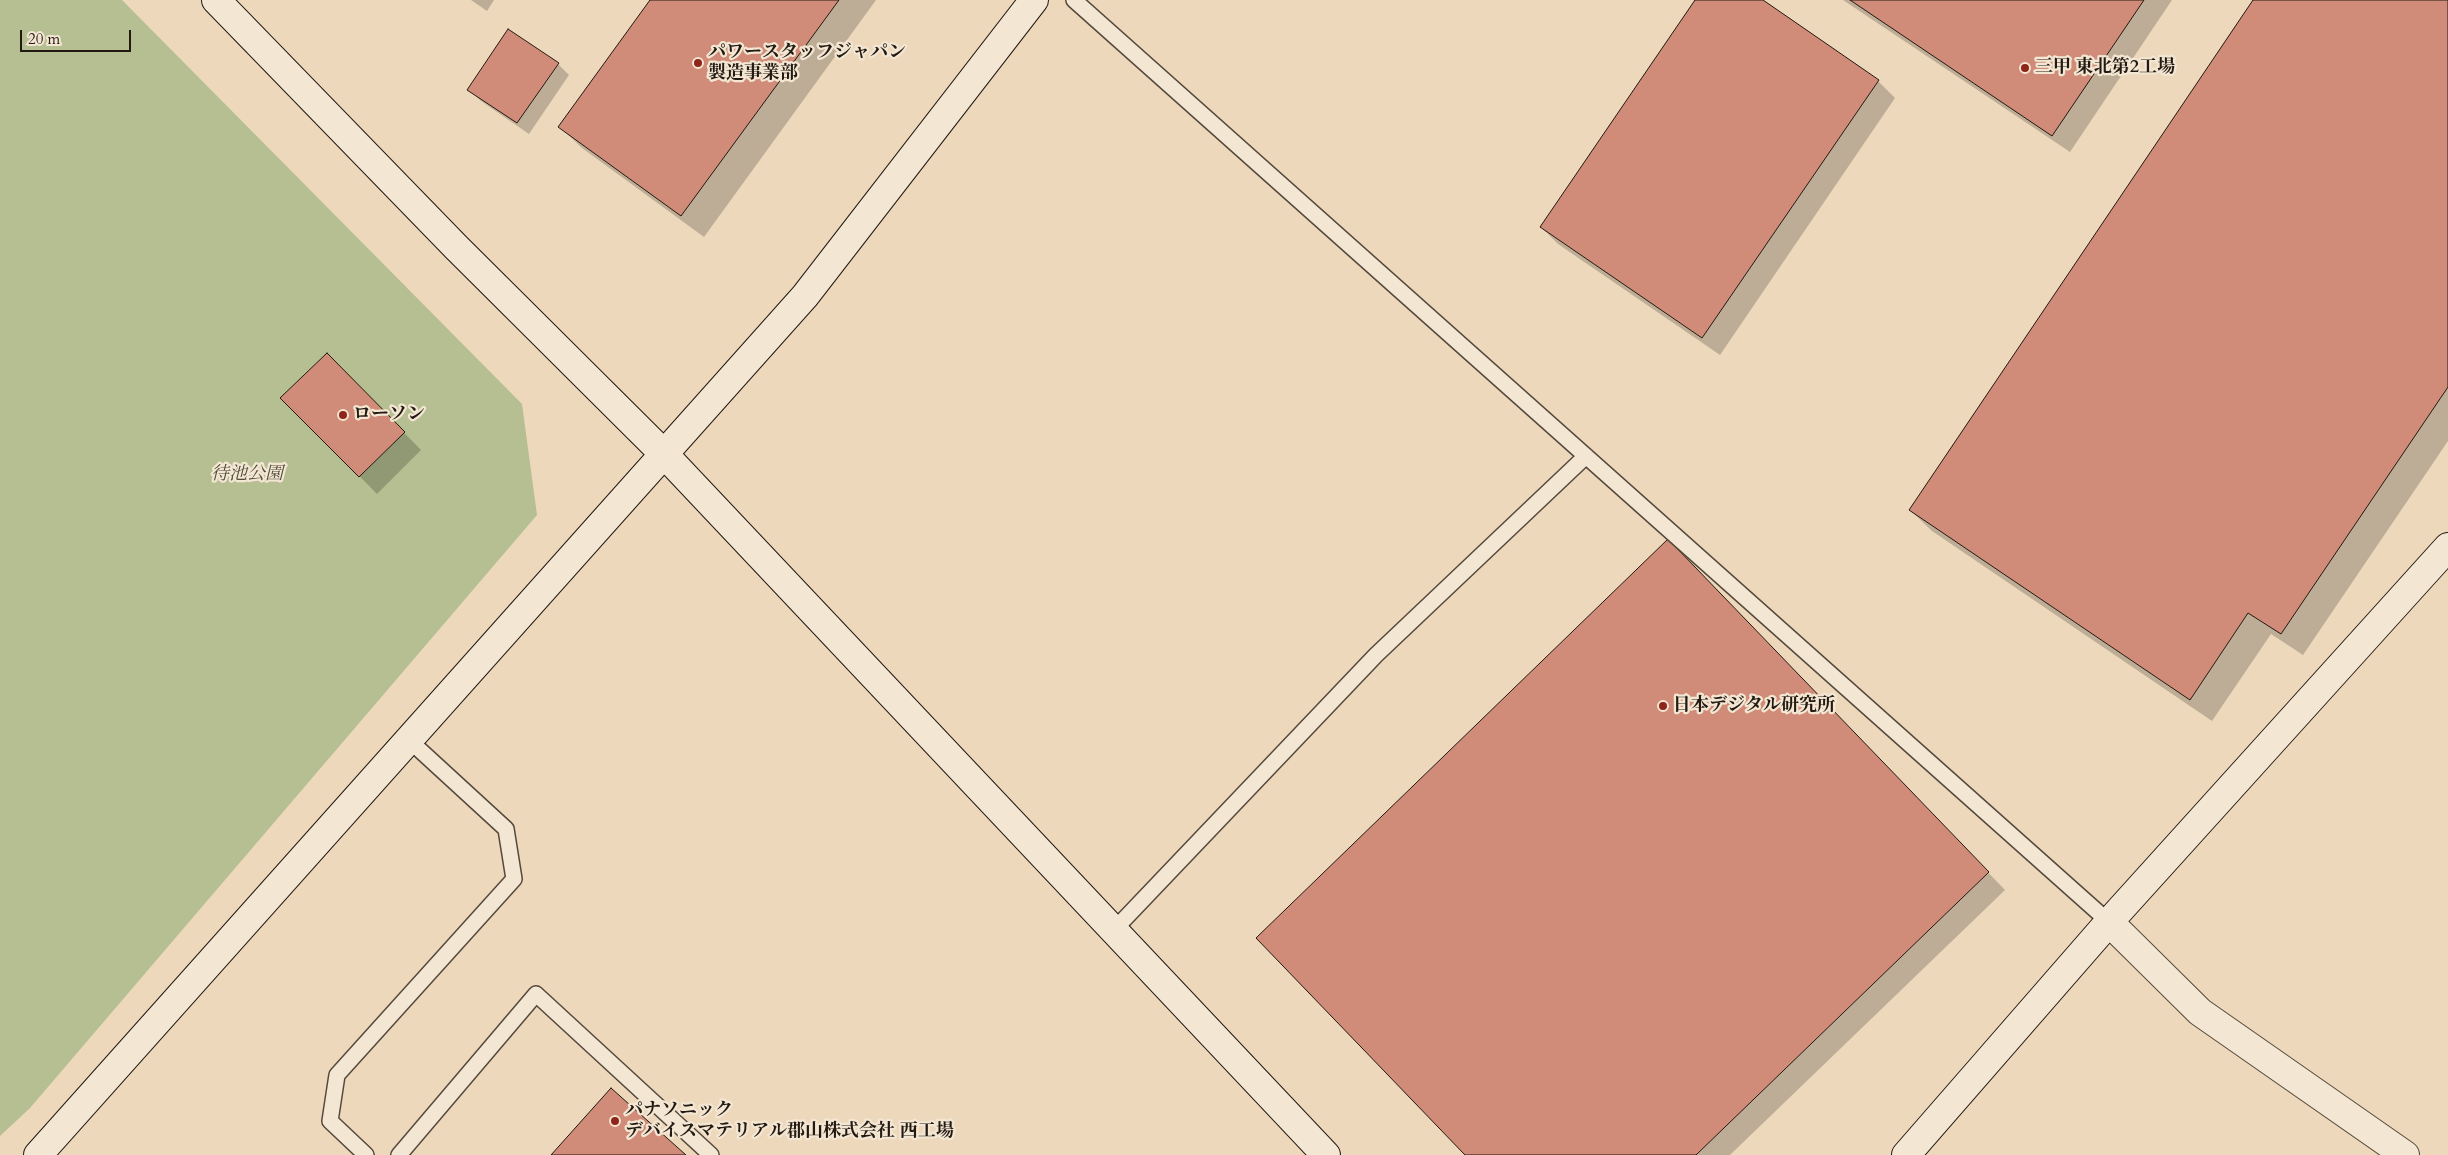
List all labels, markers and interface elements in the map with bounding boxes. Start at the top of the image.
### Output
scale bar [22,20,134,52]
text: 20 m [28,29,60,49]
place label: パワースタッフジャパン 製造事業部 [708,42,906,84]
marker: パワースタッフジャパン 製造事業部 [692,57,704,69]
place label: 三甲 東北第2工場 [2035,57,2175,79]
marker: 三甲 東北第2工場 [2019,62,2031,74]
place label: ローソン [353,404,425,426]
marker: ローソン [337,409,349,421]
park label: 待池公園 [211,464,283,486]
place label: 日本デジタル研究所 [1673,695,1835,717]
marker: 日本デジタル研究所 [1657,700,1669,712]
place label: パナソニック デバイスマテリアル郡山株式会社 西工場 [625,1100,954,1142]
marker: パナソニック デバイスマテリアル郡山株式会社 西工場 [609,1115,621,1127]

